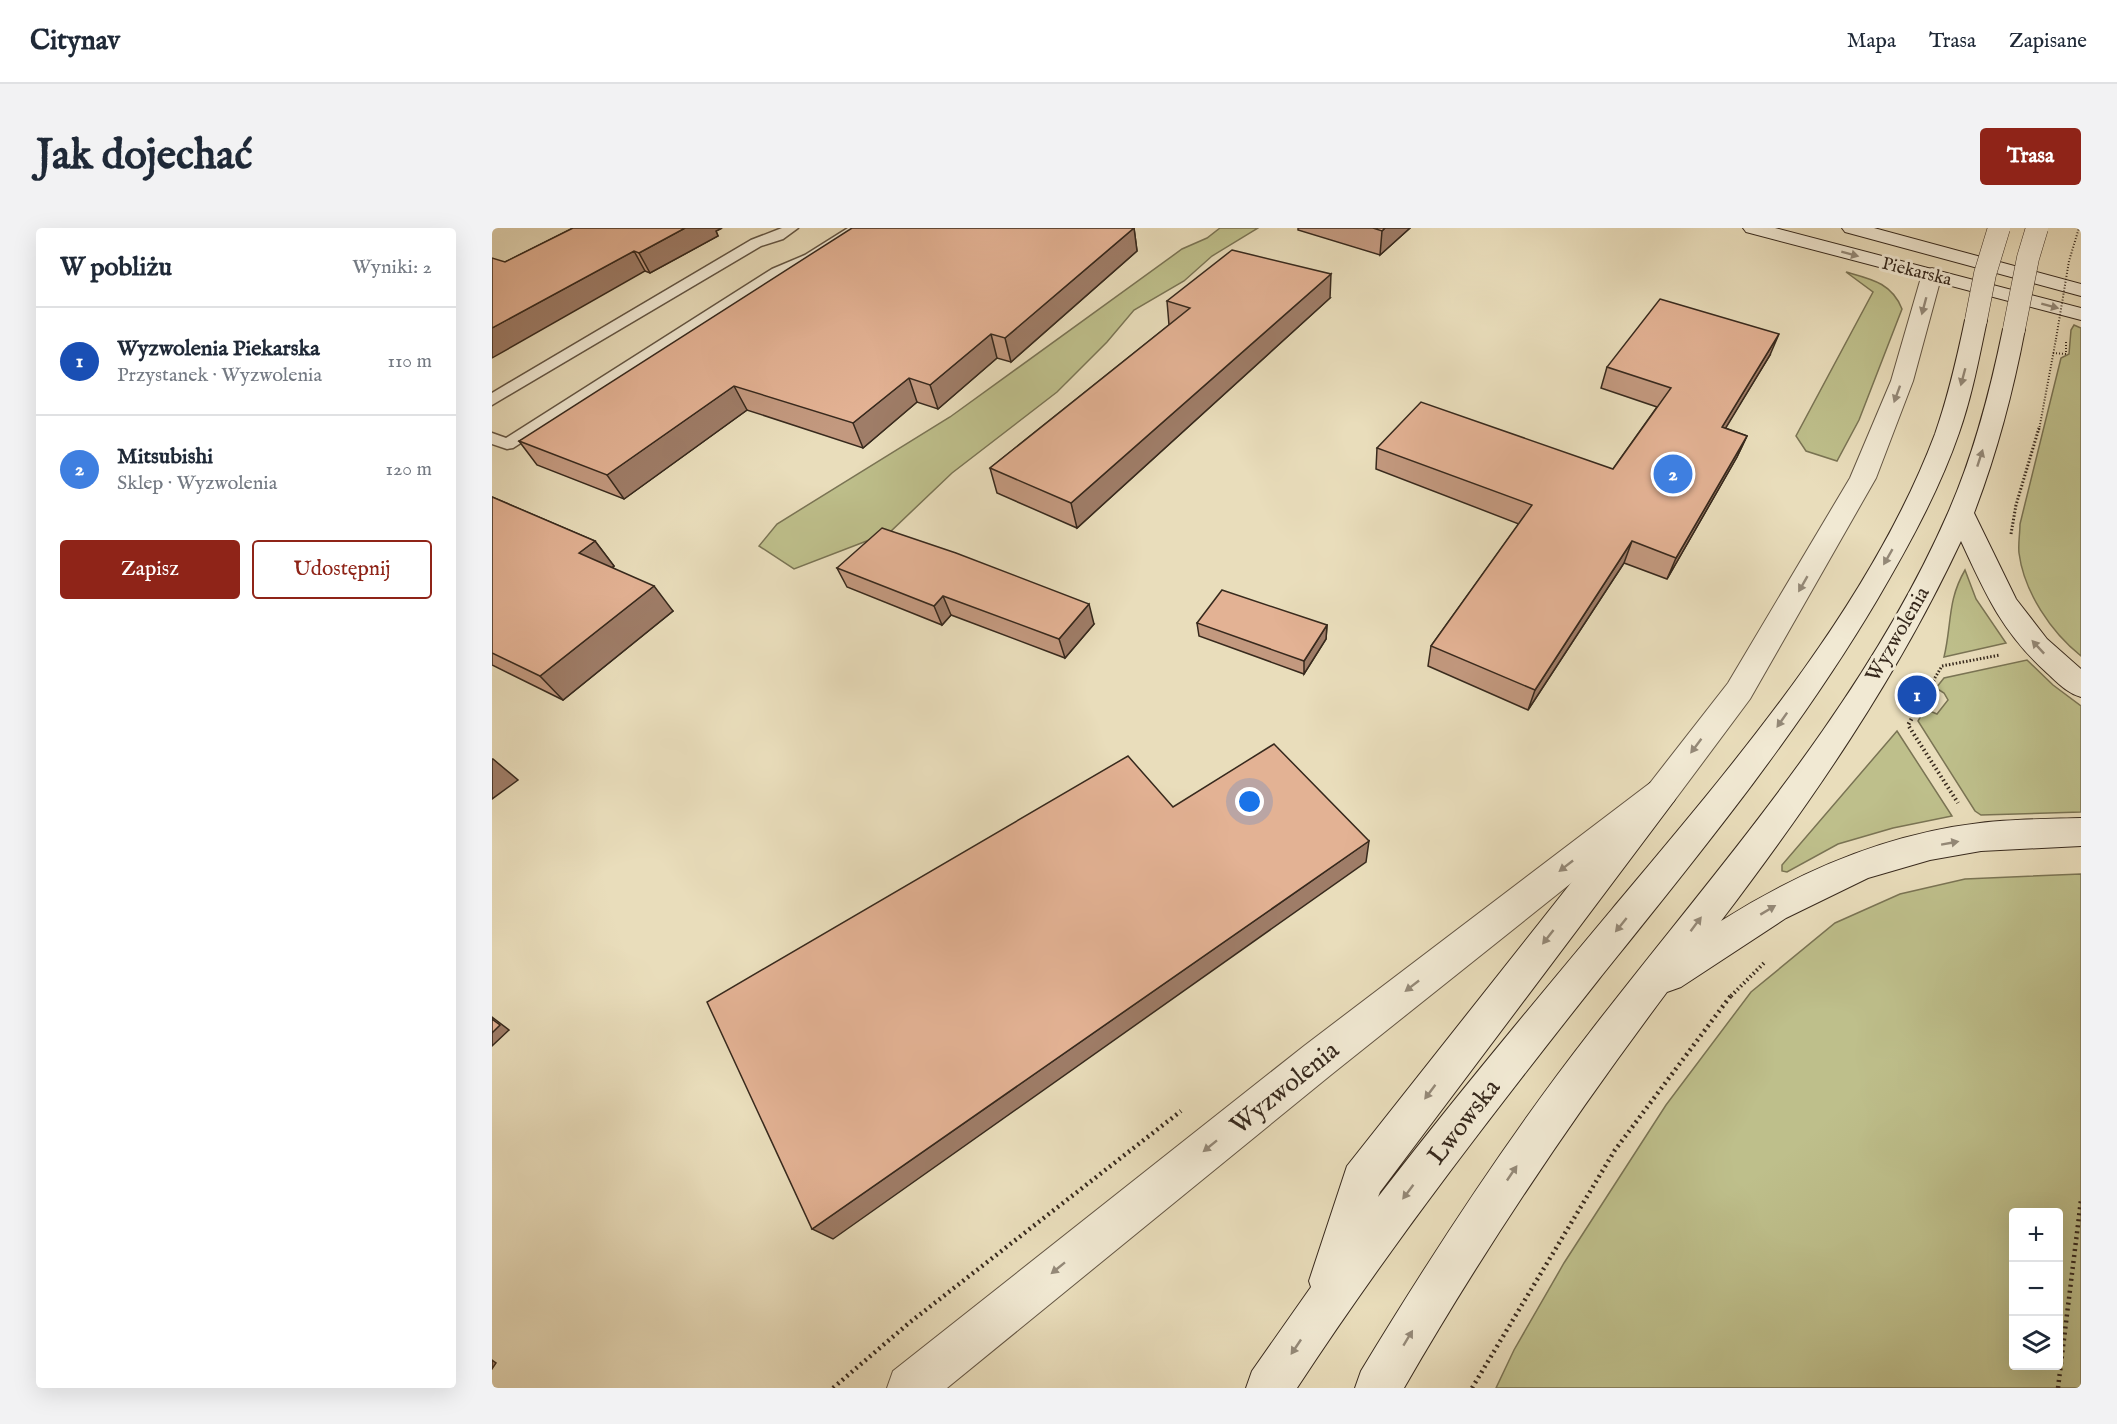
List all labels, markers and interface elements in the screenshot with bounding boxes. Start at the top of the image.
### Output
text: Citynav [30,24,120,59]
text: Mapa [1847,28,1896,55]
text: Trasa [1929,28,1976,55]
text: Zapisane [2009,28,2087,55]
button: Trasa [1980,128,2081,185]
text: Jak dojechać [36,130,253,183]
one-way arrow [1841,249,1859,259]
text: W pobliżu [60,251,172,284]
street label: Piekarska [1879,253,1954,292]
text: Wyniki: 2 [352,255,432,280]
one-way arrow [1919,297,1928,315]
one-way arrow [2041,301,2059,311]
text: Wyzwolenia Piekarska [117,335,320,363]
text: 1 [76,349,83,374]
text: 110 m [388,349,432,374]
text: Przystanek · Wyzwolenia [117,363,322,388]
one-way arrow [1957,368,1967,386]
one-way arrow [1892,385,1902,403]
text: Mitsubishi [117,443,213,471]
one-way arrow [1976,449,1985,467]
pin: 2 [1654,452,1692,496]
text: 2 [75,457,84,482]
text: 120 m [386,457,432,482]
text: Sklep · Wyzwolenia [117,471,277,496]
button: Zapisz [60,540,240,599]
button: Udostępnij [252,540,432,599]
one-way arrow [1883,549,1893,566]
one-way arrow [1798,576,1808,593]
street label: Wyzwolenia [1860,581,1937,687]
one-way arrow [2032,640,2045,655]
pin: 1 [1898,672,1936,718]
one-way arrow [1776,712,1788,728]
one-way arrow [1691,739,1703,754]
your location [1235,787,1264,816]
one-way arrow [1940,838,1959,847]
one-way arrow [1558,860,1574,872]
one-way arrow [1760,905,1776,916]
one-way arrow [1690,916,1703,932]
one-way arrow [1614,917,1627,933]
one-way arrow [1542,929,1555,945]
one-way arrow [1404,979,1420,992]
street label: Wyzwolenia [1224,1034,1347,1142]
street label: Lwowska [1420,1072,1508,1172]
one-way arrow [1424,1084,1436,1099]
one-way arrow [1202,1140,1218,1153]
one-way arrow [1507,1165,1518,1182]
one-way arrow [1402,1185,1414,1200]
map controls [2009,1208,2063,1370]
button: + [2009,1208,2063,1262]
one-way arrow [1050,1262,1066,1275]
button: − [2009,1262,2063,1316]
button: layers [2009,1316,2063,1370]
one-way arrow [1402,1330,1413,1346]
one-way arrow [1291,1339,1302,1355]

